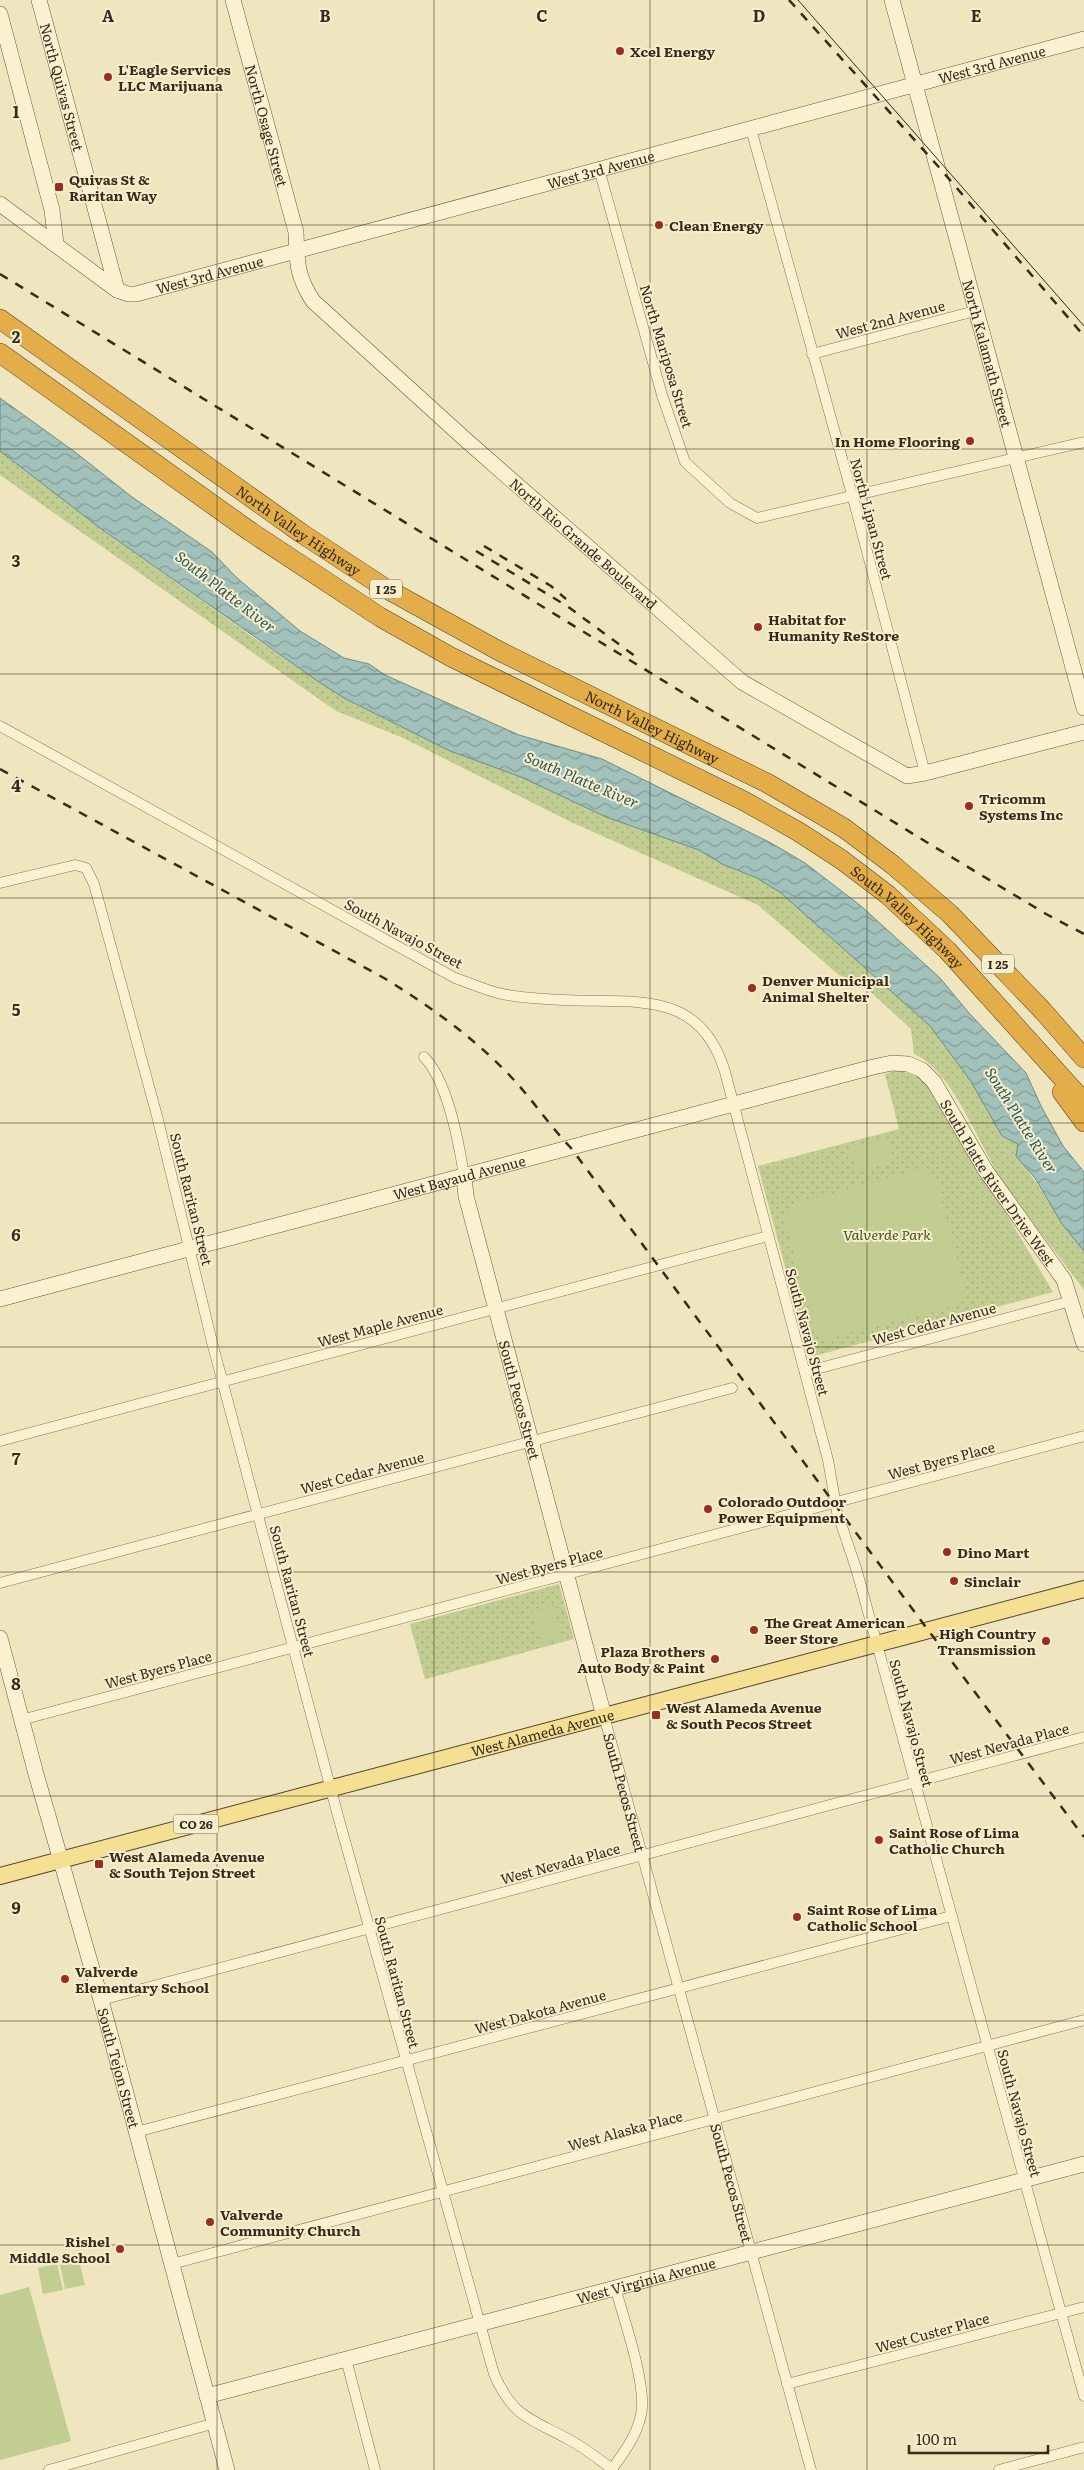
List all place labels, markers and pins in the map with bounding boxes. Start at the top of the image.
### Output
place label: Xcel Energy [630,41,715,61]
marker: Xcel Energy [614,45,626,57]
place label: L'Eagle Services LLC Marijuana [118,59,231,95]
marker: L'Eagle Services LLC Marijuana [102,71,114,83]
place label: Quivas St & Raritan Way [69,169,157,205]
marker: Quivas St & Raritan Way [53,181,65,193]
place label: Clean Energy [669,215,764,235]
marker: Clean Energy [653,219,665,231]
place label: In Home Flooring [835,431,961,451]
marker: In Home Flooring [964,435,976,447]
place label: Habitat for Humanity ReStore [768,609,899,645]
marker: Habitat for Humanity ReStore [752,621,764,633]
place label: Tricomm Systems Inc [979,788,1063,824]
marker: Tricomm Systems Inc [963,800,975,812]
place label: Denver Municipal Animal Shelter [762,970,889,1006]
marker: Denver Municipal Animal Shelter [746,982,758,994]
place label: Colorado Outdoor Power Equipment [718,1491,847,1527]
marker: Colorado Outdoor Power Equipment [702,1503,714,1515]
place label: Dino Mart [957,1542,1030,1562]
marker: Dino Mart [941,1546,953,1558]
place label: Sinclair [964,1571,1021,1591]
marker: Sinclair [948,1575,960,1587]
place label: The Great American Beer Store [764,1612,905,1648]
place label: High Country Transmission [937,1623,1036,1659]
marker: The Great American Beer Store [748,1624,760,1636]
marker: High Country Transmission [1040,1635,1052,1647]
place label: Plaza Brothers Auto Body & Paint [577,1641,706,1677]
marker: Plaza Brothers Auto Body & Paint [709,1653,721,1665]
place label: West Alameda Avenue & South Pecos Street [666,1697,822,1733]
marker: West Alameda Avenue & South Pecos Street [650,1709,662,1721]
place label: Saint Rose of Lima Catholic Church [889,1822,1020,1858]
marker: Saint Rose of Lima Catholic Church [873,1834,885,1846]
place label: West Alameda Avenue & South Tejon Street [109,1846,265,1882]
marker: West Alameda Avenue & South Tejon Street [93,1858,105,1870]
place label: Saint Rose of Lima Catholic School [807,1899,938,1935]
marker: Saint Rose of Lima Catholic School [791,1911,803,1923]
place label: Valverde Elementary School [75,1961,209,1997]
marker: Valverde Elementary School [59,1973,71,1985]
place label: Valverde Community Church [220,2204,361,2240]
marker: Valverde Community Church [204,2216,216,2228]
place label: Rishel Middle School [9,2231,110,2267]
marker: Rishel Middle School [114,2243,126,2255]

